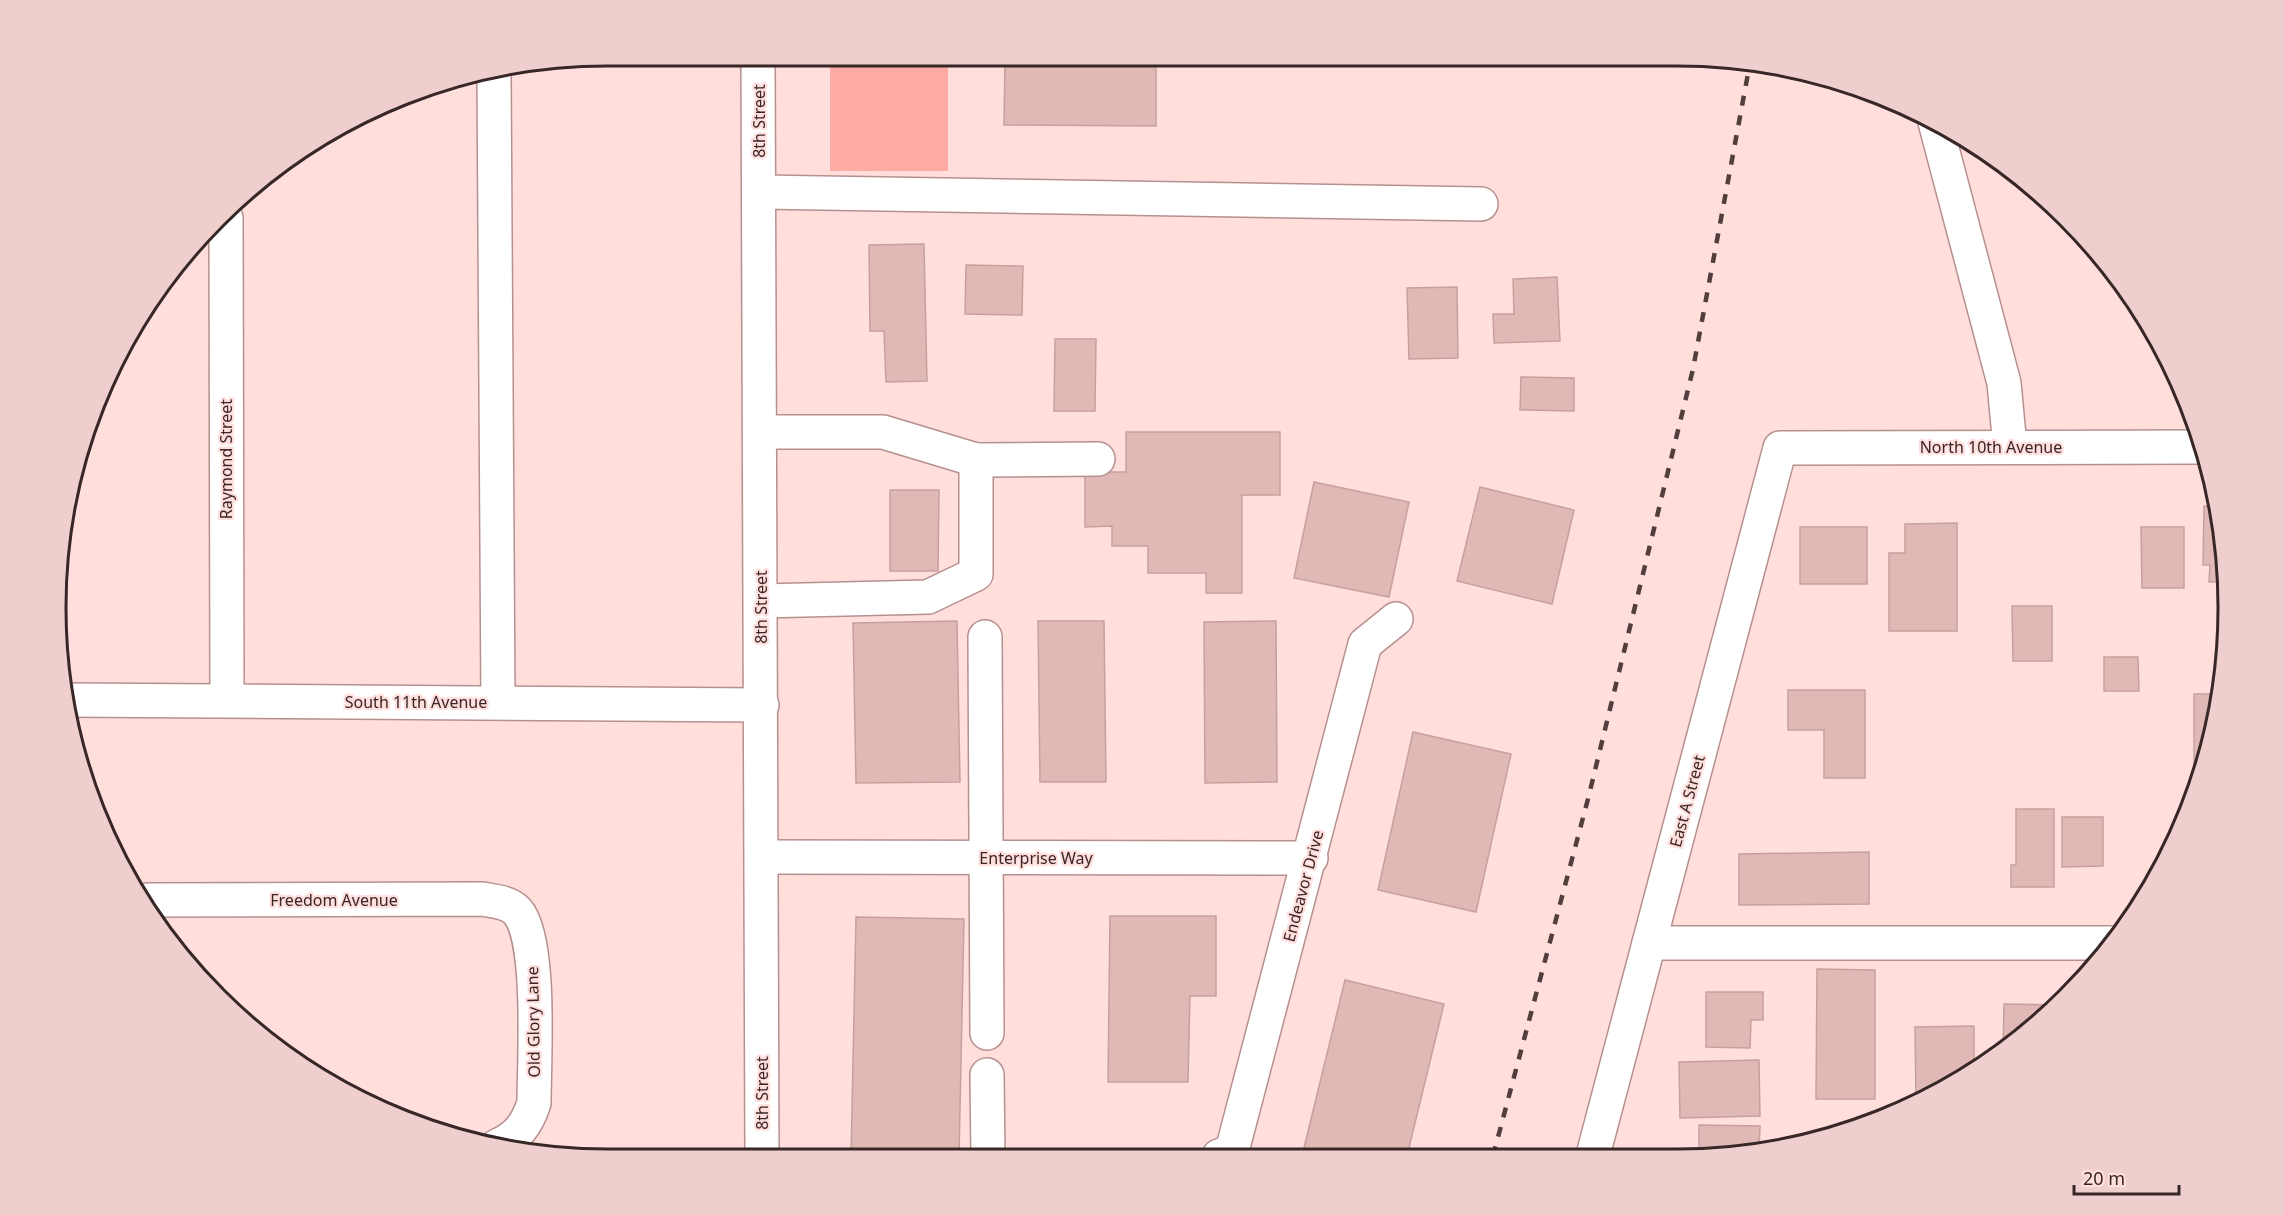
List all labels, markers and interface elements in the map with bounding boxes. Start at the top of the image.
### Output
street label: 8th Street [748,84,770,158]
street label: Raymond Street [215,399,237,519]
street label: North 10th Avenue [1920,436,2062,458]
street label: 8th Street [750,570,772,644]
street label: South 11th Avenue [345,691,487,713]
street label: East A Street [1664,752,1710,850]
street label: Endeavor Drive [1278,828,1328,944]
street label: Enterprise Way [979,847,1093,869]
street label: Freedom Avenue [270,889,398,911]
street label: Old Glory Lane [521,966,545,1078]
street label: 8th Street [751,1056,773,1130]
scale bar [2074,1158,2179,1196]
text: 20 m [2083,1166,2125,1190]

